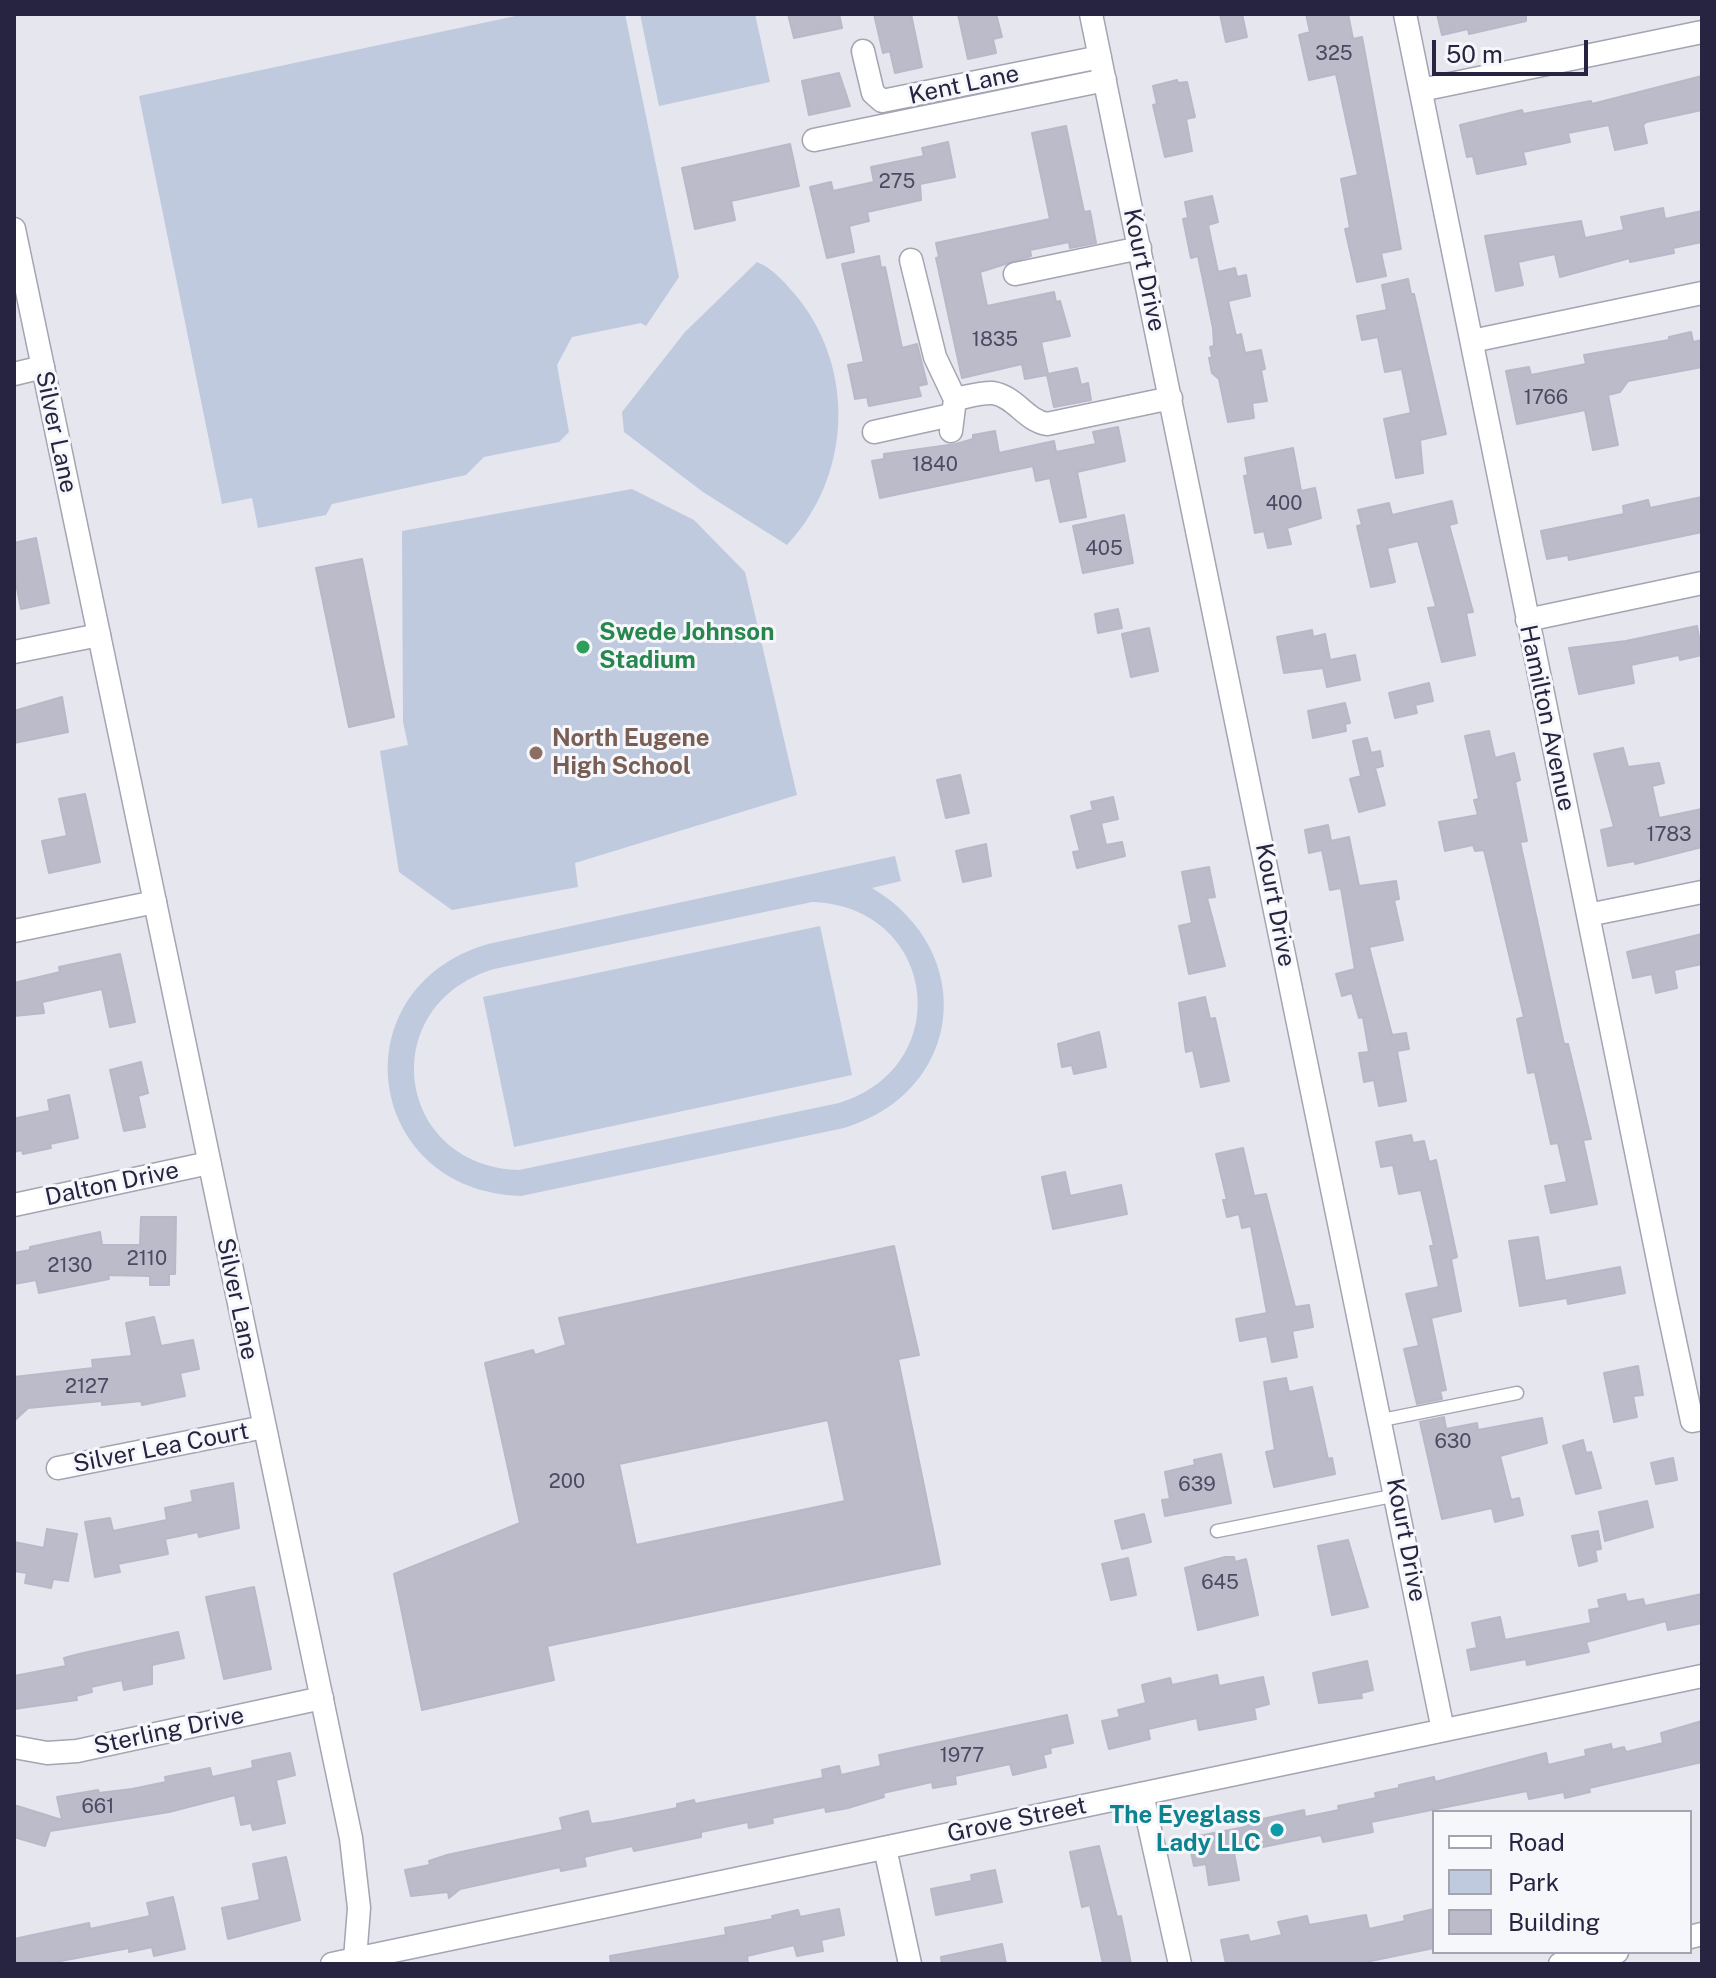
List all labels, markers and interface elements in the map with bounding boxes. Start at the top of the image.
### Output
scale bar [1436,24,1592,74]
text: 50 m [1446,40,1503,68]
house number: 325 [1315,42,1353,66]
street label: Kent Lane [906,59,1022,111]
house number: 275 [879,170,915,194]
street label: Kourt Drive [1117,206,1171,334]
house number: 1835 [972,328,1018,352]
street label: Silver Lane [29,368,83,496]
house number: 1766 [1524,386,1568,410]
house number: 1840 [912,453,958,477]
house number: 400 [1266,492,1302,516]
house number: 405 [1085,537,1123,561]
place label: Swede Johnson Stadium [599,619,774,675]
street label: Hamilton Avenue [1513,622,1581,814]
marker: Swede Johnson Stadium [574,638,592,656]
place label: North Eugene High School [552,725,710,781]
marker: North Eugene High School [527,744,545,762]
house number: 1783 [1646,823,1692,847]
street label: Kourt Drive [1249,841,1301,969]
street label: Dalton Drive [43,1156,181,1212]
street label: Silver Lane [210,1235,264,1363]
house number: 2110 [127,1247,167,1271]
house number: 2130 [48,1254,92,1278]
house number: 2127 [65,1375,109,1399]
street label: Silver Lea Court [71,1417,251,1479]
house number: 630 [1434,1430,1472,1454]
house number: 200 [549,1470,585,1494]
house number: 639 [1178,1473,1216,1497]
street label: Kourt Drive [1380,1476,1432,1604]
house number: 645 [1201,1571,1239,1595]
street label: Sterling Drive [91,1701,247,1761]
house number: 1977 [940,1744,984,1768]
street label: Grove Street [945,1791,1089,1849]
house number: 661 [82,1795,114,1819]
place label: The Eyeglass Lady LLC [1110,1802,1261,1858]
legend [1432,1810,1692,1954]
marker: The Eyeglass Lady LLC [1268,1821,1286,1839]
text: Road [1508,1828,1565,1856]
text: Park [1508,1868,1559,1896]
text: Building [1508,1908,1600,1936]

